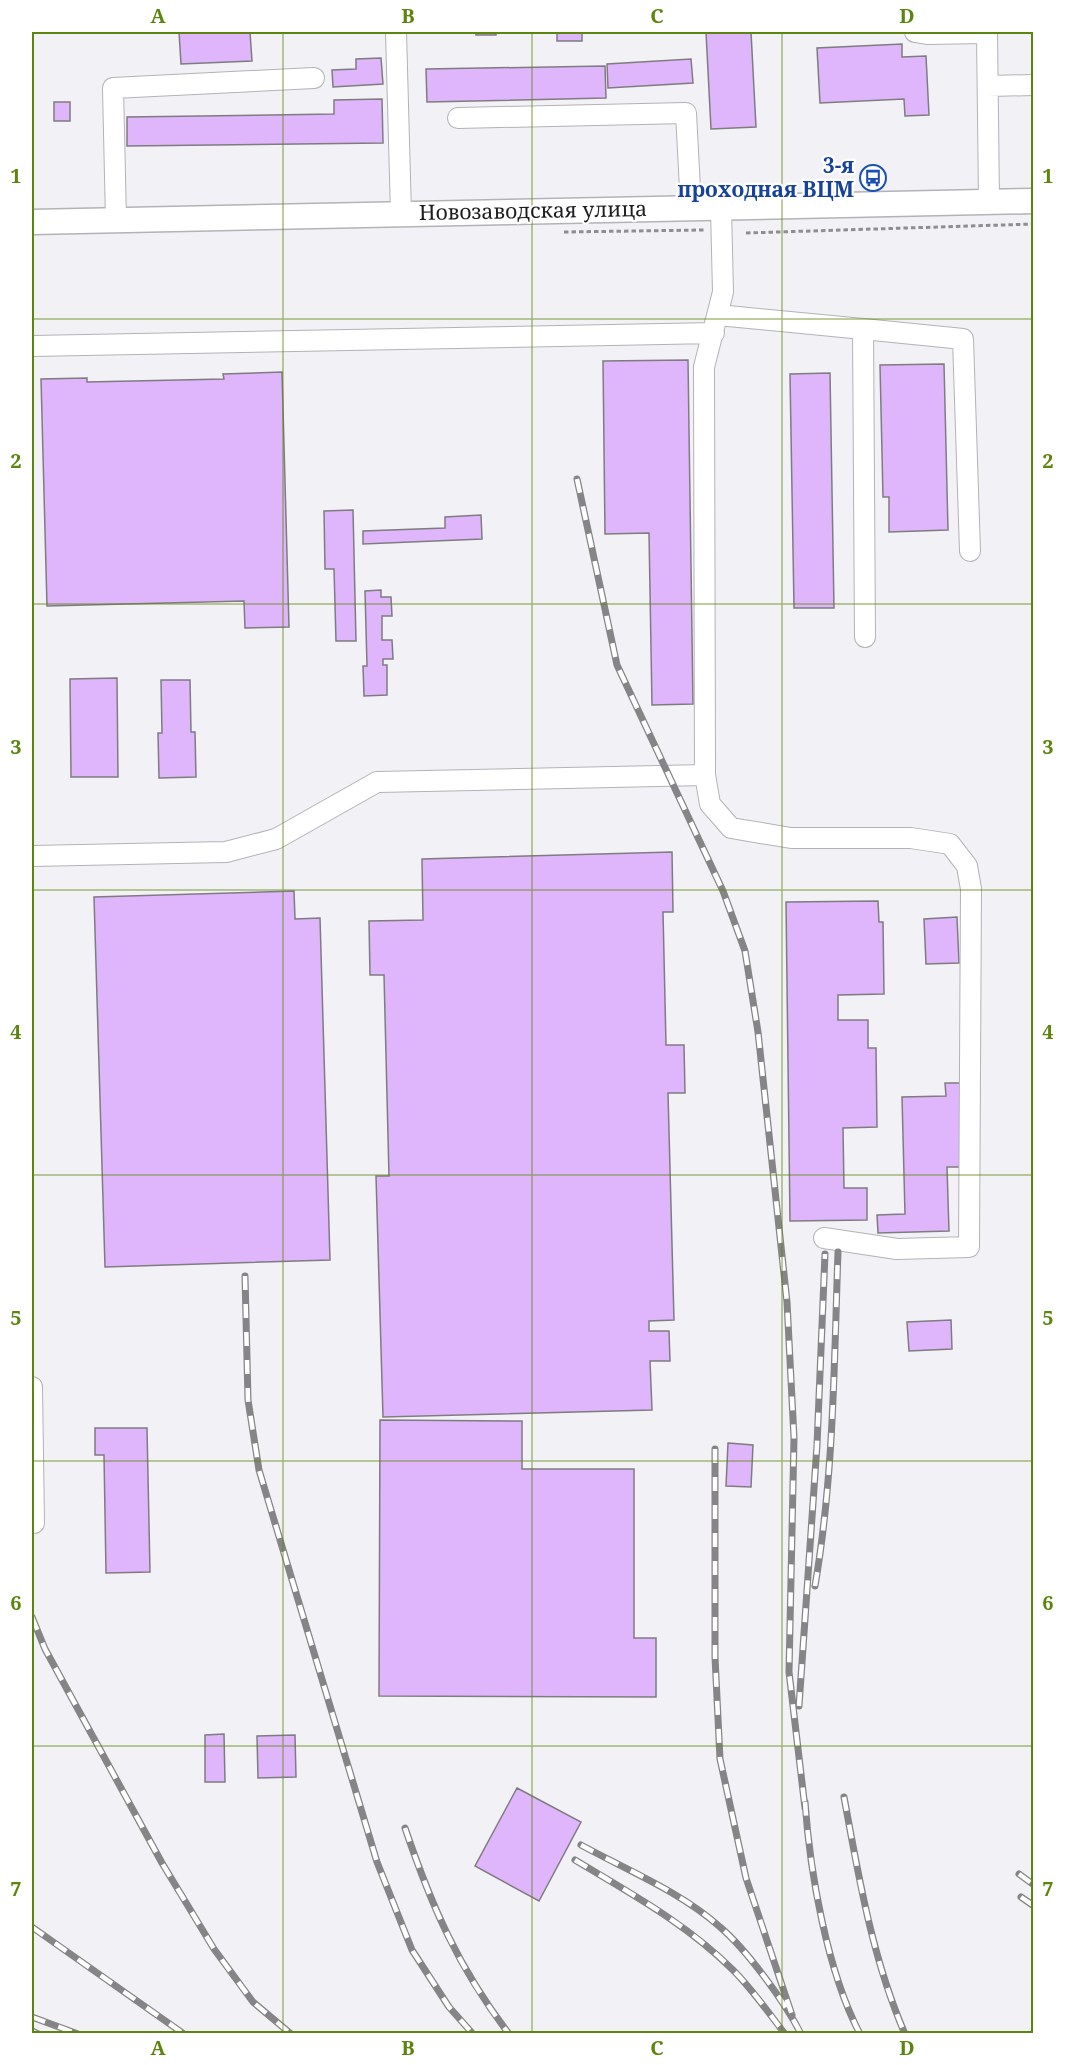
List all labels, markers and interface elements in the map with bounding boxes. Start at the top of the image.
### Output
text: A [150,2,166,29]
text: B [401,2,415,29]
text: C [650,2,664,29]
text: D [899,2,915,29]
place label: 3-я проходная ВЦМ [678,151,854,203]
text: 1 [10,162,22,189]
text: 1 [1042,162,1054,189]
bus stop icon: 3-я проходная ВЦМ [858,163,888,193]
street label: Новозаводская улица [419,194,647,226]
text: 2 [10,447,22,474]
text: 2 [1042,447,1054,474]
text: 3 [10,733,22,760]
text: 3 [1042,733,1054,760]
text: 4 [10,1018,22,1045]
text: 4 [1042,1018,1054,1045]
text: 5 [10,1304,22,1331]
text: 5 [1042,1304,1054,1331]
text: 6 [10,1589,22,1616]
text: 6 [1042,1589,1054,1616]
text: 7 [10,1875,22,1902]
text: 7 [1042,1875,1054,1902]
text: A [150,2034,166,2061]
text: B [401,2034,415,2061]
text: C [650,2034,664,2061]
text: D [899,2034,915,2061]

